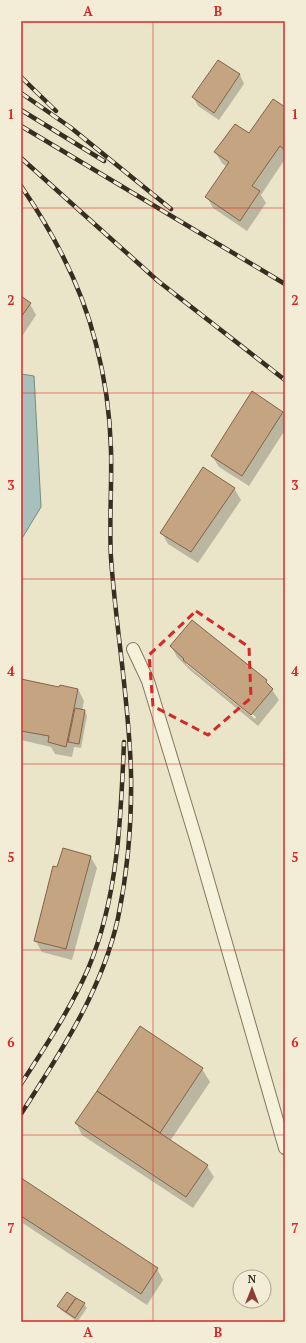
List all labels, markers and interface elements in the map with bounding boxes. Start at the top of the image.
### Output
text: A [83,2,93,20]
text: B [214,2,222,20]
text: 1 [7,105,15,123]
text: 1 [291,105,299,123]
text: 2 [7,291,15,309]
text: 2 [291,291,299,309]
text: 3 [7,476,15,494]
text: 3 [291,476,299,494]
text: 4 [7,662,15,680]
text: 4 [291,662,299,680]
text: 5 [7,848,15,866]
text: 5 [291,848,299,866]
text: 6 [7,1033,15,1051]
text: 6 [291,1033,299,1051]
text: 7 [7,1219,15,1237]
text: 7 [291,1219,299,1237]
north arrow [232,1269,272,1309]
text: N [248,1272,257,1286]
text: A [83,1323,93,1341]
text: B [214,1323,222,1341]

